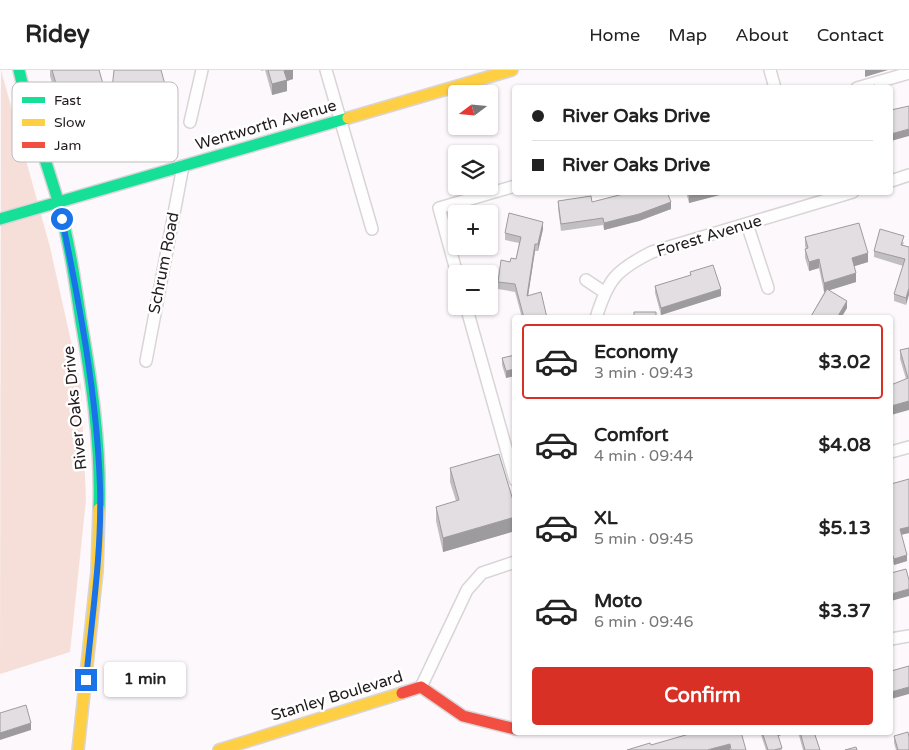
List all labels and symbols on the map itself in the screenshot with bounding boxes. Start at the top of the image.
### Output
legend [12,82,178,162]
north arrow [448,85,498,135]
text: Fast [54,92,82,109]
street label: Wentworth Avenue [193,95,339,155]
text: Slow [54,114,86,131]
text: Jam [54,137,81,154]
route start [51,208,73,230]
street label: Schrum Road [144,211,184,315]
street label: Forest Avenue [654,211,764,261]
street label: River Oaks Drive [59,345,91,471]
callout: 1 min [104,662,186,698]
street label: Stanley Boulevard [269,666,405,726]
route end [75,669,97,691]

